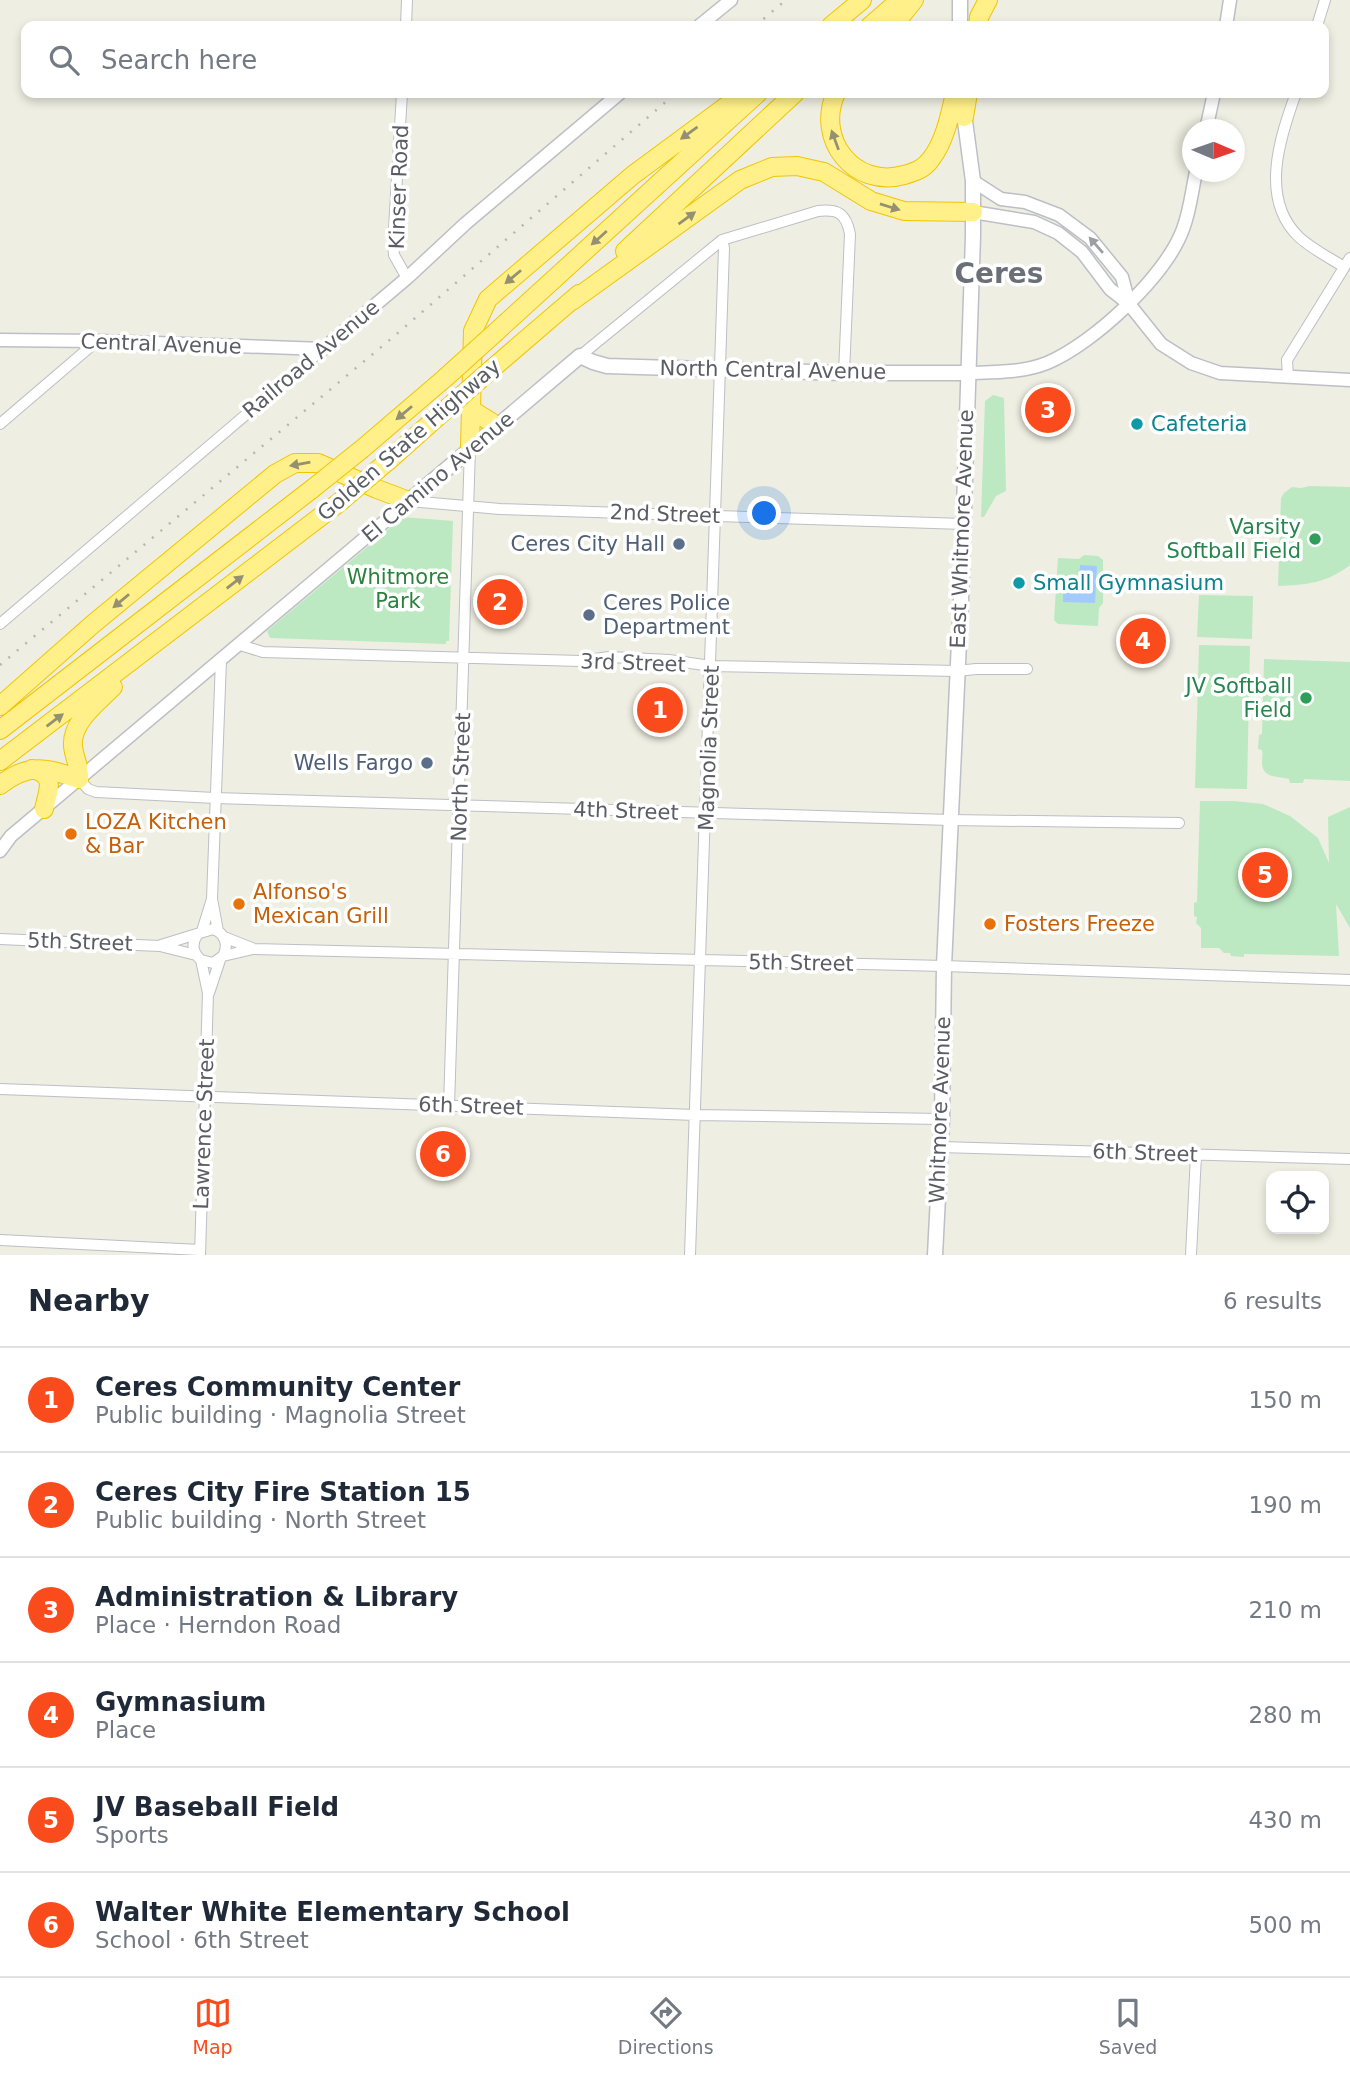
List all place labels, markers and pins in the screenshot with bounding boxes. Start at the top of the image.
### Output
pin: 3 [1025,384,1071,436]
place label: Cafeteria [1151,412,1247,436]
marker: Cafeteria [1129,416,1145,432]
place label: Varsity Softball Field [1167,515,1301,563]
marker: Varsity Softball Field [1307,531,1323,547]
place label: Ceres City Hall [511,532,665,556]
marker: Ceres City Hall [671,536,687,552]
place label: Small Gymnasium [1033,571,1224,595]
marker: Small Gymnasium [1011,575,1027,591]
pin: 2 [477,576,523,628]
place label: Ceres Police Department [603,591,730,639]
marker: Ceres Police Department [581,607,597,623]
pin: 4 [1120,615,1166,667]
place label: JV Softball Field [1183,674,1292,722]
pin: 1 [637,684,683,736]
marker: JV Softball Field [1298,690,1314,706]
place label: Wells Fargo [294,751,413,775]
marker: Wells Fargo [419,755,435,771]
place label: LOZA Kitchen & Bar [85,810,227,858]
marker: LOZA Kitchen & Bar [63,826,79,842]
pin: 5 [1242,849,1288,901]
place label: Alfonso's Mexican Grill [253,880,389,928]
marker: Alfonso's Mexican Grill [231,896,247,912]
place label: Fosters Freeze [1004,912,1155,936]
marker: Fosters Freeze [982,916,998,932]
pin: 6 [420,1128,466,1180]

